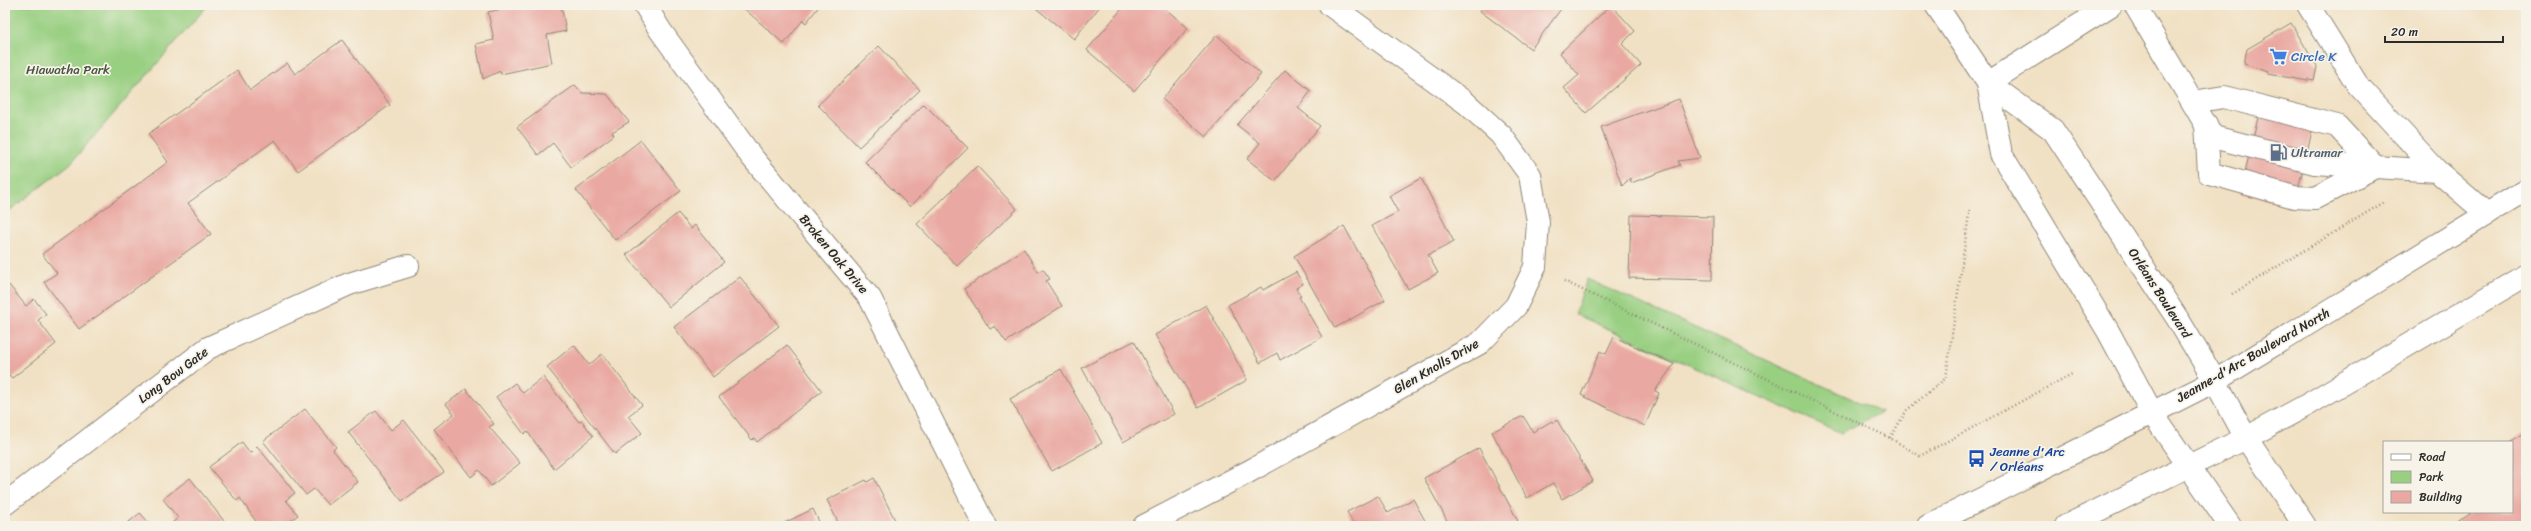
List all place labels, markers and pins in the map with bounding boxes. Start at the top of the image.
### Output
place label: Circle K [2291,45,2337,68]
supermarket icon: Circle K [2268,46,2288,66]
place label: Ultramar [2291,141,2343,164]
fuel station icon: Ultramar [2268,142,2288,162]
place label: Jeanne d'Arc / Orléans [1989,440,2065,478]
bus stop icon: Jeanne d'Arc / Orléans [1967,448,1987,468]

